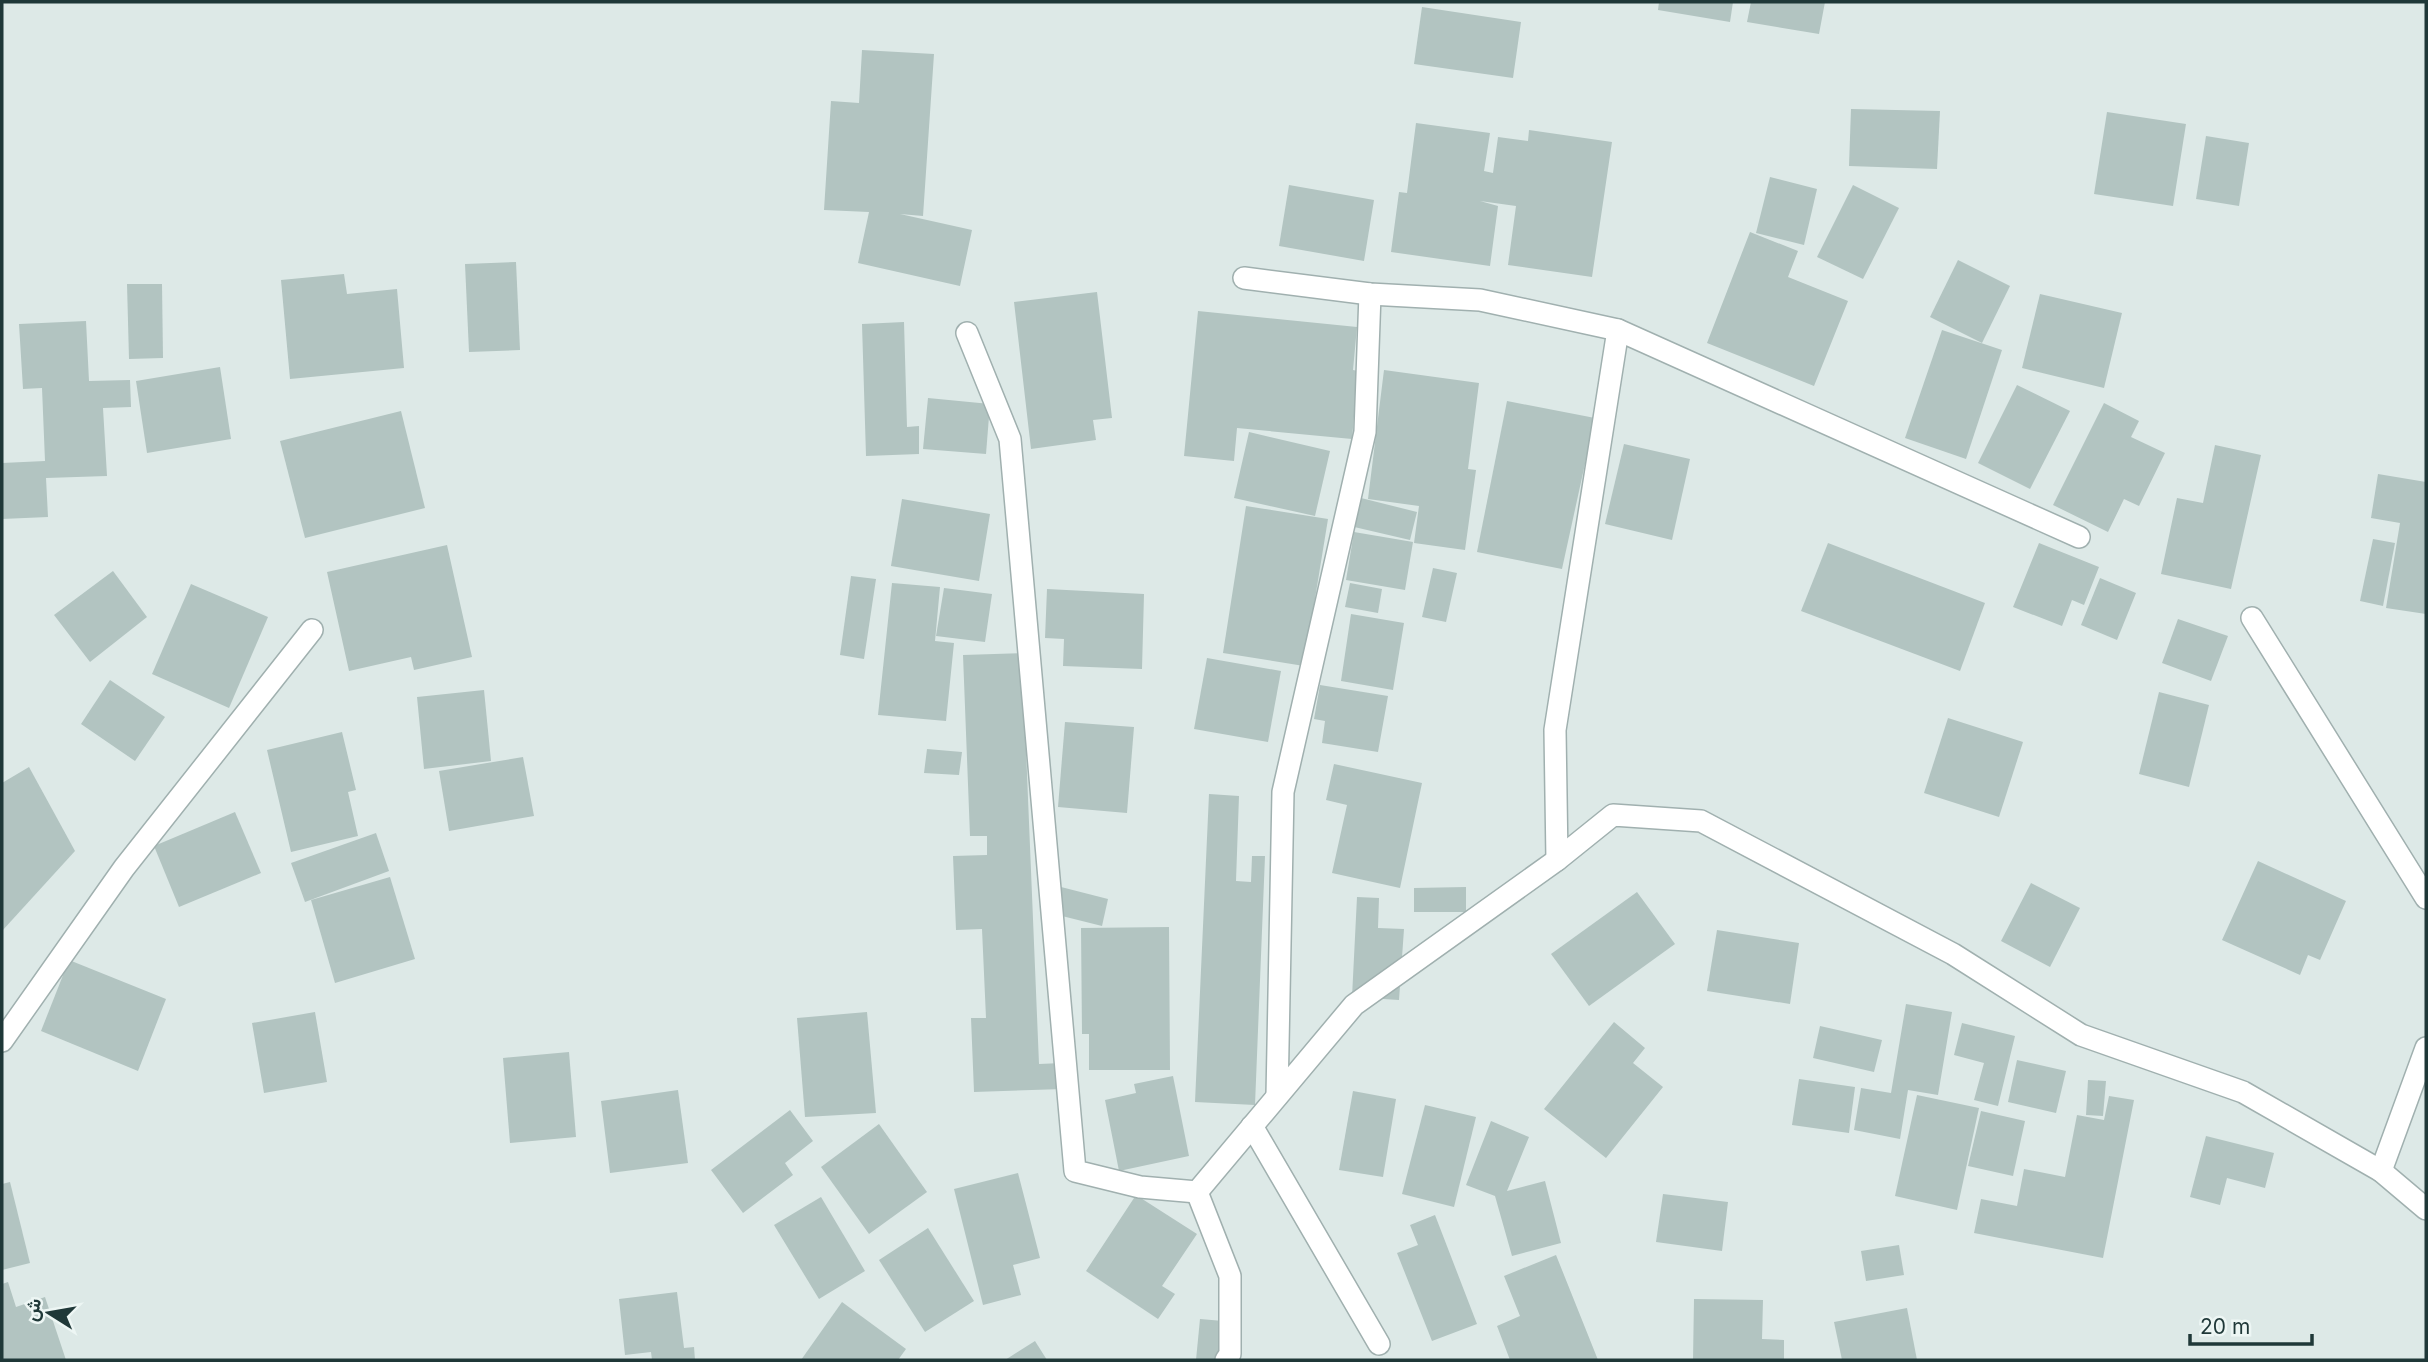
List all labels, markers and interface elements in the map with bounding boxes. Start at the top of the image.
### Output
north arrow [14,1278,84,1348]
text: ش [19,1296,46,1323]
scale bar [2190,1302,2312,1346]
text: 20 m [2200,1314,2250,1339]

